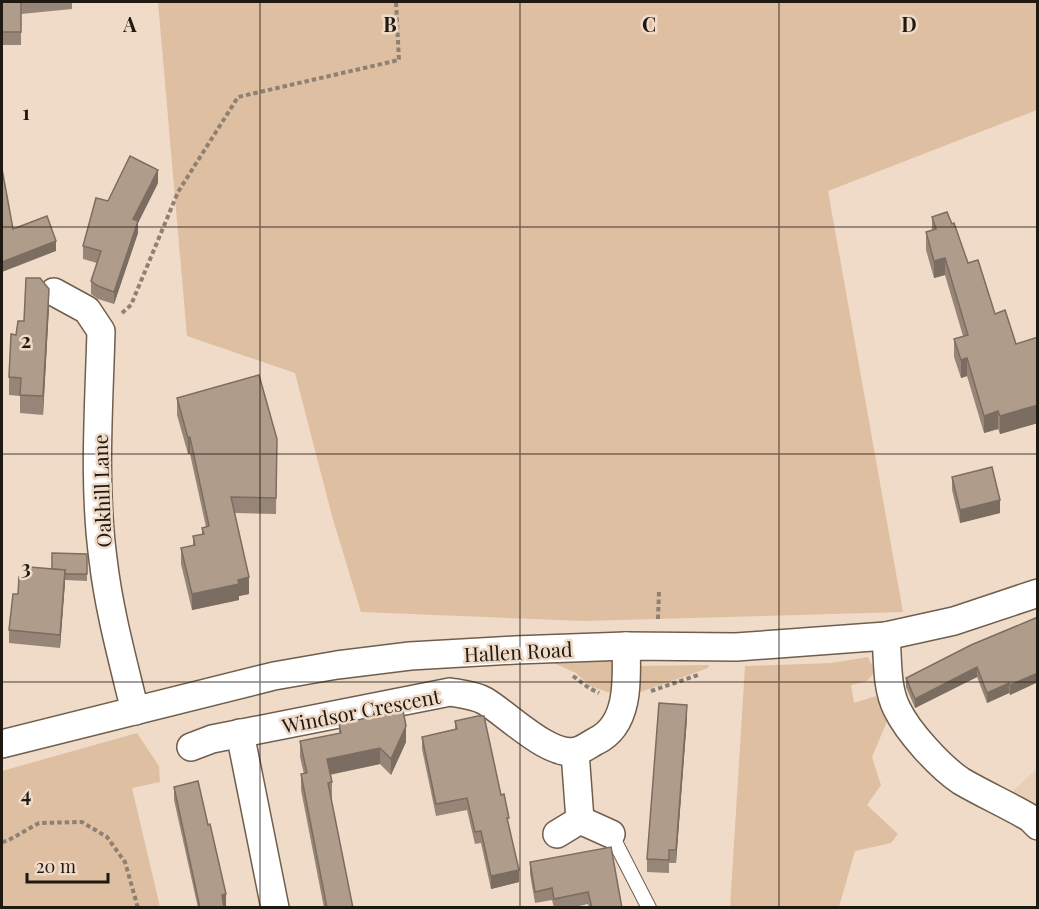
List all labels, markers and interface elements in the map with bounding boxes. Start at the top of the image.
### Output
text: A [122,10,137,37]
text: B [383,10,397,37]
text: C [642,10,656,37]
text: D [901,10,917,37]
text: 1 [22,98,30,125]
text: 2 [21,326,31,353]
street label: Oakhill Lane [86,434,116,548]
text: 3 [21,553,31,580]
street label: Hallen Road [463,635,573,667]
street label: Windsor Crescent [279,681,443,739]
text: 4 [21,780,31,807]
scale bar [27,846,108,884]
text: 20 m [36,854,76,878]

